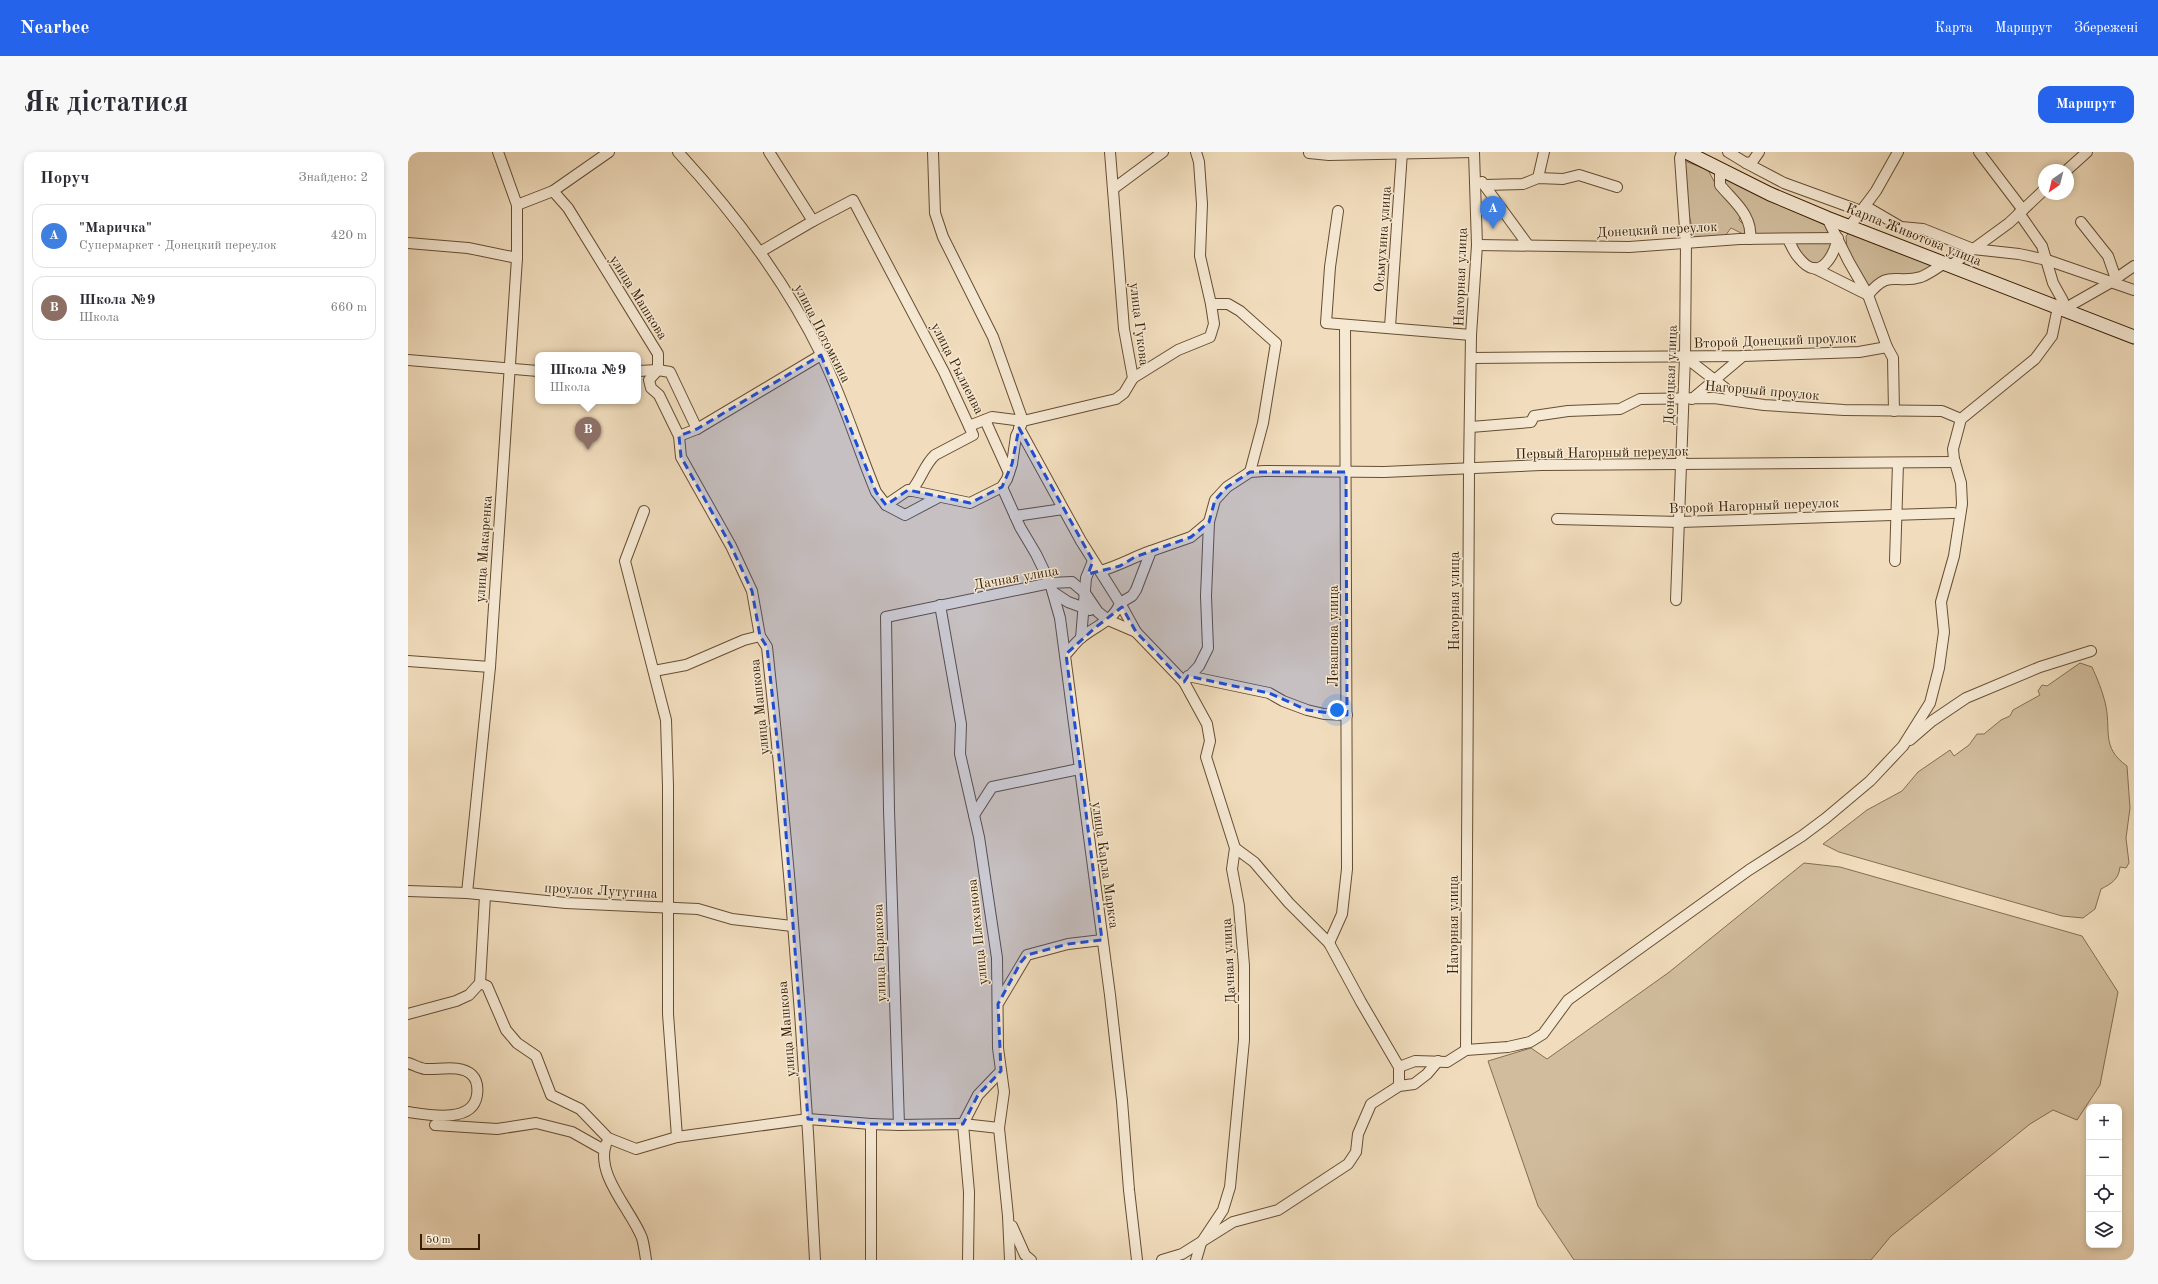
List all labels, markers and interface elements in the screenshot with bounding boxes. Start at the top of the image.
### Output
text: Nearbee [20,19,89,38]
text: Карта [1935,21,1973,35]
text: Маршрут [1995,21,2052,35]
text: Збережені [2074,21,2138,35]
button: Маршрут [2038,86,2134,123]
text: Як дістатися [24,90,188,118]
north arrow [2038,164,2074,200]
text: Поруч [40,170,89,187]
text: Знайдено: 2 [299,171,368,184]
street label: Осьмухина улица [1372,185,1394,293]
pin: A [1480,196,1506,229]
street label: Карпа Животова улица [1844,201,1984,269]
street label: Донецкий переулок [1596,220,1718,240]
text: "Маричка" [79,221,152,236]
street label: Нагорная улица [1452,227,1470,327]
text: A [49,229,59,242]
text: 420 m [330,229,367,242]
text: Супермаркет · Донецкий переулок [79,239,277,252]
street label: улица Машкова [607,253,670,342]
street label: улица Потомкина [791,282,853,385]
street label: улица Гукова [1127,282,1151,367]
text: Школа №9 [79,293,155,308]
text: B [49,301,59,314]
text: 660 m [330,301,367,314]
text: Школа [79,311,119,324]
street label: улица Рылиеива [928,320,986,417]
street label: Донецкая улица [1662,325,1680,425]
street label: Второй Донецкий проулок [1693,331,1857,351]
popup [535,352,641,404]
text: Школа №9 [550,363,626,378]
street label: Нагорный проулок [1704,379,1820,403]
text: Школа [550,381,590,394]
pin: B [575,417,601,450]
street label: Первый Нагорный переулок [1515,444,1689,462]
street label: улица Макаренка [473,495,495,603]
street label: Второй Нагорный переулок [1669,496,1839,516]
street label: Нагорная улица [1448,551,1462,651]
street label: Дачная улица [973,564,1060,592]
street label: Левашова улица [1327,585,1341,687]
street label: улица Машкова [748,658,772,756]
your location [1327,700,1347,720]
street label: улица Карла Маркса [1089,801,1121,930]
street label: Нагорная улица [1447,875,1461,975]
street label: улица Плеханова [965,878,991,986]
street label: проулок Лутугина [544,881,658,901]
street label: улица Баракова [871,904,889,1002]
street label: Дачная улица [1220,918,1238,1004]
street label: улица Машкова [776,980,798,1078]
map controls [2086,1104,2122,1248]
button: + [2086,1104,2122,1140]
button: − [2086,1140,2122,1176]
button: locate [2086,1176,2122,1212]
button: layers [2086,1212,2122,1248]
scale bar [420,1232,480,1251]
text: 50 m [426,1235,451,1246]

